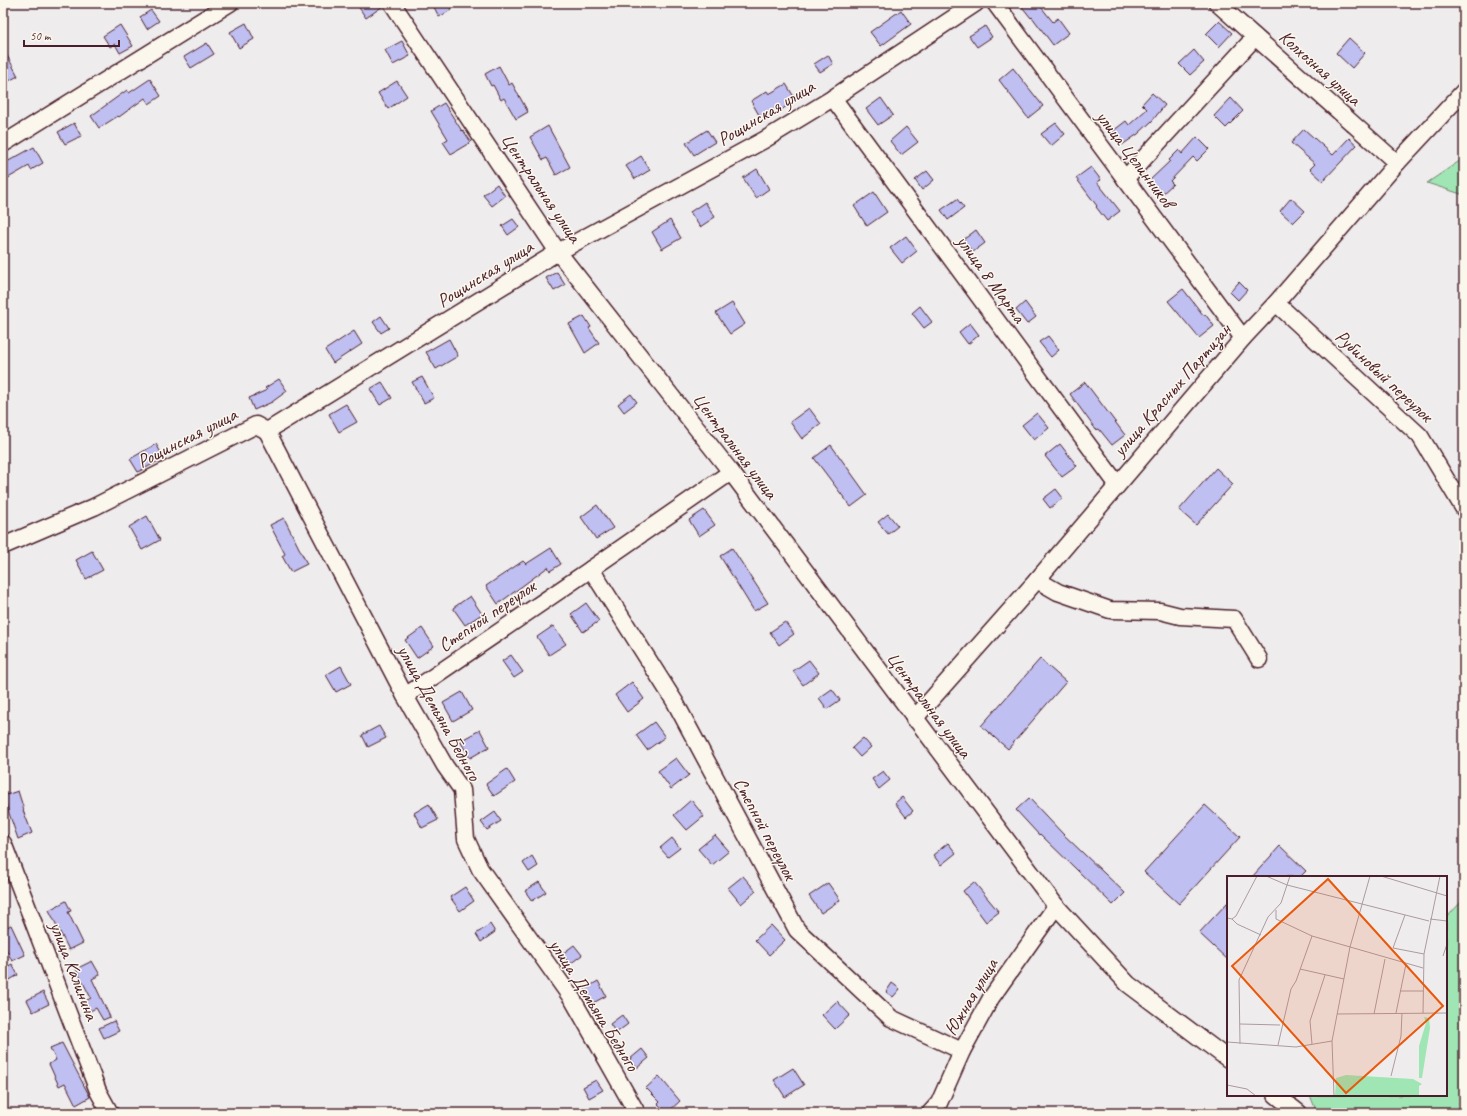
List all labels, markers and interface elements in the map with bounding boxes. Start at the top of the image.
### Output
scale bar [24,22,119,48]
street label: Колхозная улица [1274,25,1367,112]
text: 50 m [30,28,52,44]
street label: Рощинская улица [713,74,820,151]
street label: улица Целинников [1090,105,1182,216]
street label: Центральная улица [495,129,587,249]
street label: улица 8 Марта [951,230,1032,329]
street label: Рощинская улица [432,234,539,313]
street label: улица Красных Партизан [1107,318,1237,462]
street label: Рубиновый переулок [1330,325,1439,429]
street label: Центральная улица [687,388,784,505]
street label: Рощинская улица [133,402,243,473]
street label: Степной переулок [434,573,542,657]
street label: улица Демьяна Бедного [391,640,487,786]
street label: Центральная улица [881,647,978,764]
street label: Степной переулок [728,774,803,886]
inset map [1227,876,1447,1096]
street label: улица Калинина [44,917,104,1025]
street label: улица Демьяна Бедного [543,933,645,1077]
street label: Южная улица [939,953,1004,1040]

